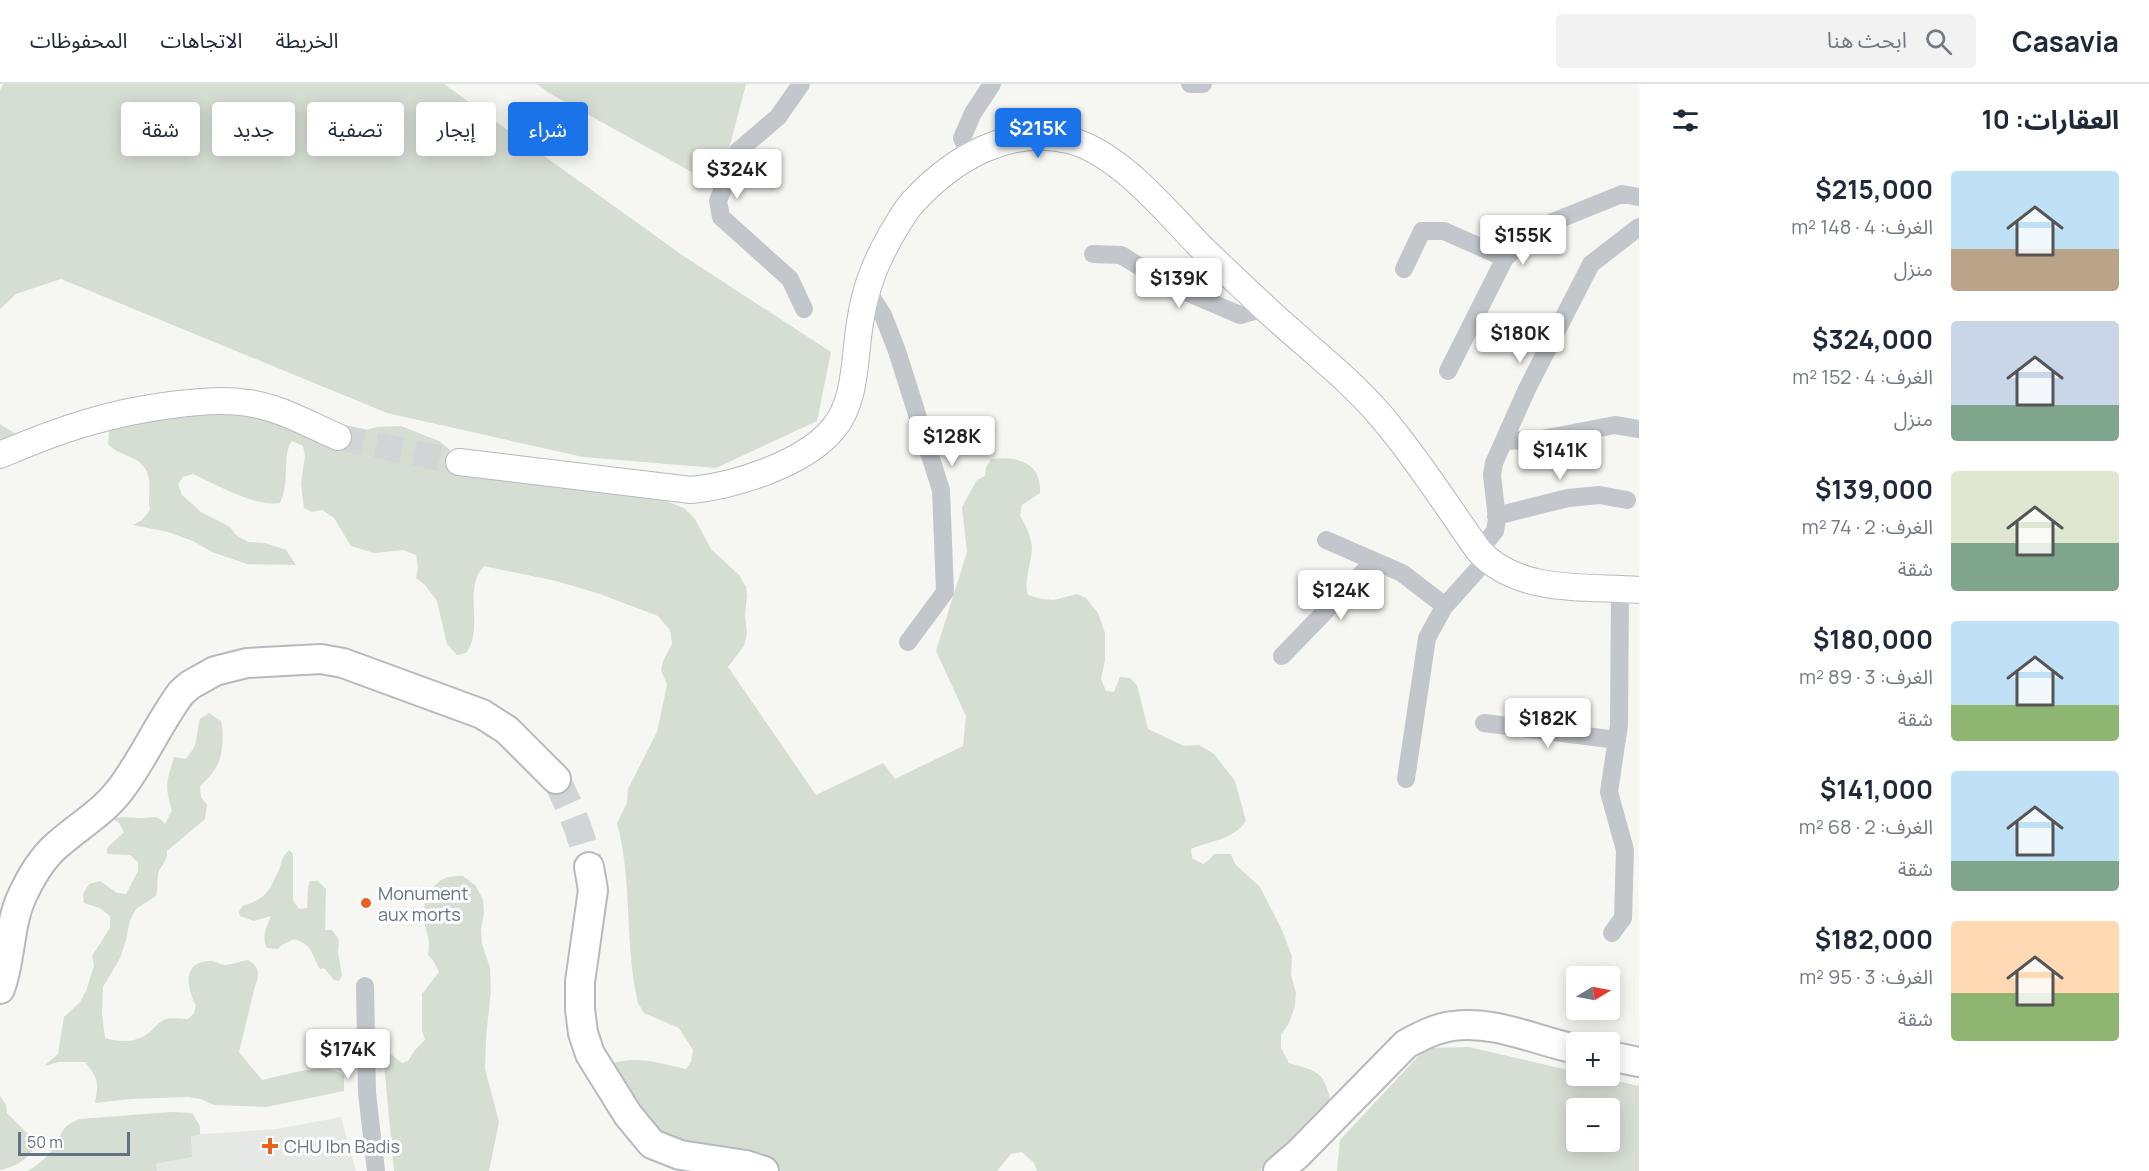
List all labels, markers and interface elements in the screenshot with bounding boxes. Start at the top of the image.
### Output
search box [1556,14,1976,68]
text: Casavia [2012,22,2119,60]
text: ابحث هنا [1827,25,1907,55]
icon: search [1922,25,1955,58]
text: المحفوظات [30,26,127,54]
text: الاتجاهات [160,26,242,54]
text: الخريطة [275,26,338,54]
text: العقارات: 10 [1981,101,2119,137]
chip: شقة [121,102,200,156]
chip: جديد [212,102,295,156]
chip: تصفية [307,102,404,156]
chip: إيجار [416,102,496,156]
chip: شراء [508,102,588,156]
icon: filters [1669,104,1702,137]
pin: $215K [996,108,1080,159]
text: $215K [1009,114,1067,141]
pin: $324K [695,149,779,200]
text: $324K [707,155,767,182]
text: $215,000 [1815,171,1933,207]
icon: home [1999,195,2071,267]
text: الغرف: 4 · 148 m² [1791,213,1933,240]
pin: $155K [1481,215,1565,266]
text: $155K [1494,221,1552,248]
text: منزل [1894,255,1933,282]
pin: $139K [1137,258,1221,309]
text: $139K [1150,264,1208,291]
pin: $180K [1478,313,1562,364]
text: $180K [1490,319,1550,346]
text: $324,000 [1812,321,1933,357]
icon: home [1999,345,2071,417]
text: الغرف: 4 · 152 m² [1792,363,1933,390]
text: منزل [1894,405,1933,432]
pin: $128K [910,416,994,467]
text: $128K [923,422,981,449]
pin: $141K [1518,430,1602,481]
text: $141K [1532,436,1588,463]
text: $139,000 [1815,471,1933,507]
icon: home [1999,495,2071,567]
text: الغرف: 2 · 74 m² [1802,513,1933,540]
text: شقة [1898,555,1933,582]
pin: $124K [1299,570,1383,621]
text: $124K [1312,576,1370,603]
text: $180,000 [1813,621,1933,657]
icon: home [1999,645,2071,717]
text: الغرف: 3 · 89 m² [1799,663,1933,690]
pin: $182K [1506,698,1590,749]
text: $182K [1519,704,1577,731]
text: شقة [1898,705,1933,732]
text: $141,000 [1820,771,1933,807]
icon: home [1999,795,2071,867]
text: الغرف: 2 · 68 m² [1799,813,1933,840]
text: شقة [1898,855,1933,882]
place label: Monument aux morts [378,881,469,926]
marker: Monument aux morts [359,896,373,910]
text: $182,000 [1815,921,1933,957]
icon: home [1999,945,2071,1017]
text: الغرف: 3 · 95 m² [1799,963,1933,990]
north arrow [1566,966,1620,1020]
map controls [1566,966,1620,1152]
text: شقة [1898,1005,1933,1032]
pin: $174K [306,1029,390,1080]
button: + [1566,1032,1620,1086]
text: $174K [320,1035,376,1062]
button: − [1566,1098,1620,1152]
scale bar [18,1129,130,1156]
text: 50 m [27,1131,63,1153]
place label: CHU Ibn Badis [284,1134,400,1158]
marker: CHU Ibn Badis [261,1137,279,1155]

